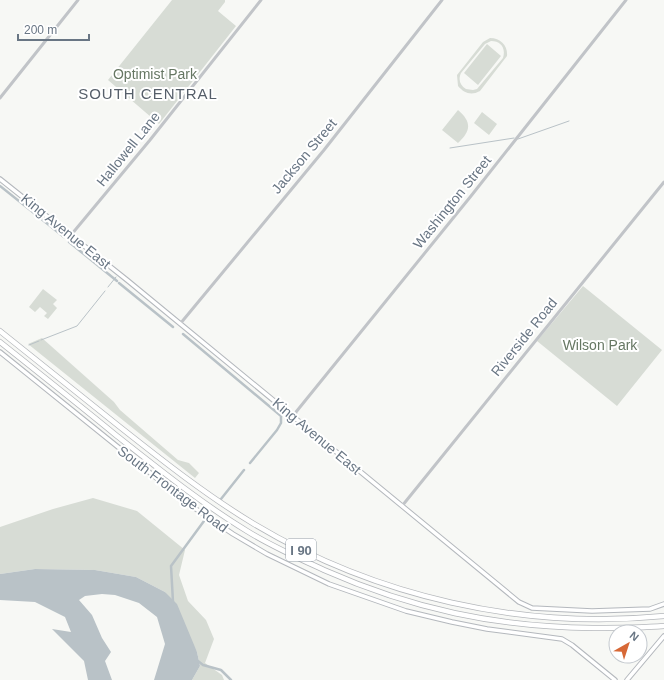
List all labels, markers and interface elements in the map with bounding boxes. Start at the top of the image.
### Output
scale bar [18,16,89,42]
text: 200 m [24,23,57,37]
park label: Optimist Park [113,66,198,82]
district label: SOUTH CENTRAL [78,85,218,102]
street label: Hallowell Lane [93,108,163,189]
street label: Jackson Street [268,115,340,197]
street label: Washington Street [410,152,494,252]
street label: King Avenue East [18,190,114,272]
street label: Riverside Road [488,295,560,379]
park label: Wilson Park [563,337,638,353]
street label: King Avenue East [270,394,364,478]
street label: South Frontage Road [115,442,231,536]
road number: I 90 [286,539,316,561]
north arrow [608,624,648,664]
text: N [627,629,641,643]

